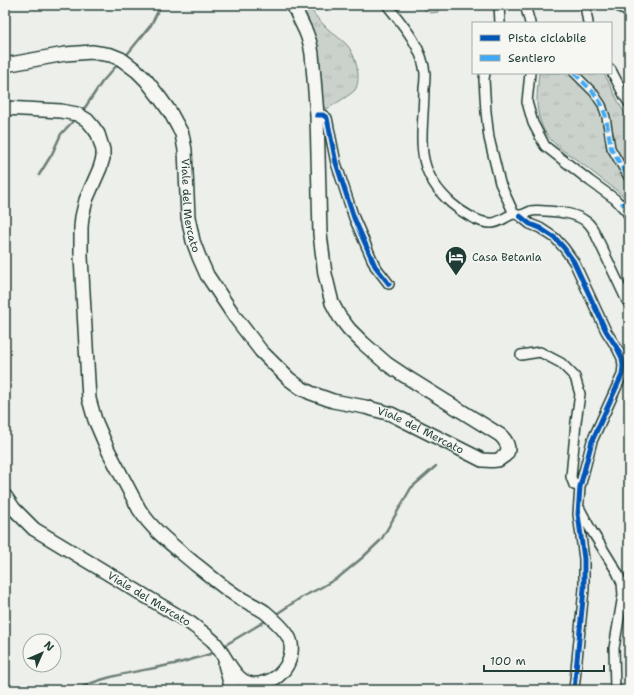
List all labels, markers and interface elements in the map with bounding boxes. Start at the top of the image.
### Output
legend [472,22,612,74]
text: Pista ciclabile [508,30,587,46]
text: Sentiero [508,50,555,66]
street label: Viale del Mercato [178,158,204,255]
hotel icon: Casa Betania [443,244,469,277]
place label: Casa Betania [472,250,542,265]
street label: Viale del Mercato [376,403,467,457]
street label: Viale del Mercato [105,568,194,630]
north arrow [22,633,62,673]
text: N [40,638,57,655]
scale bar [484,647,604,673]
text: 100 m [490,653,526,669]

